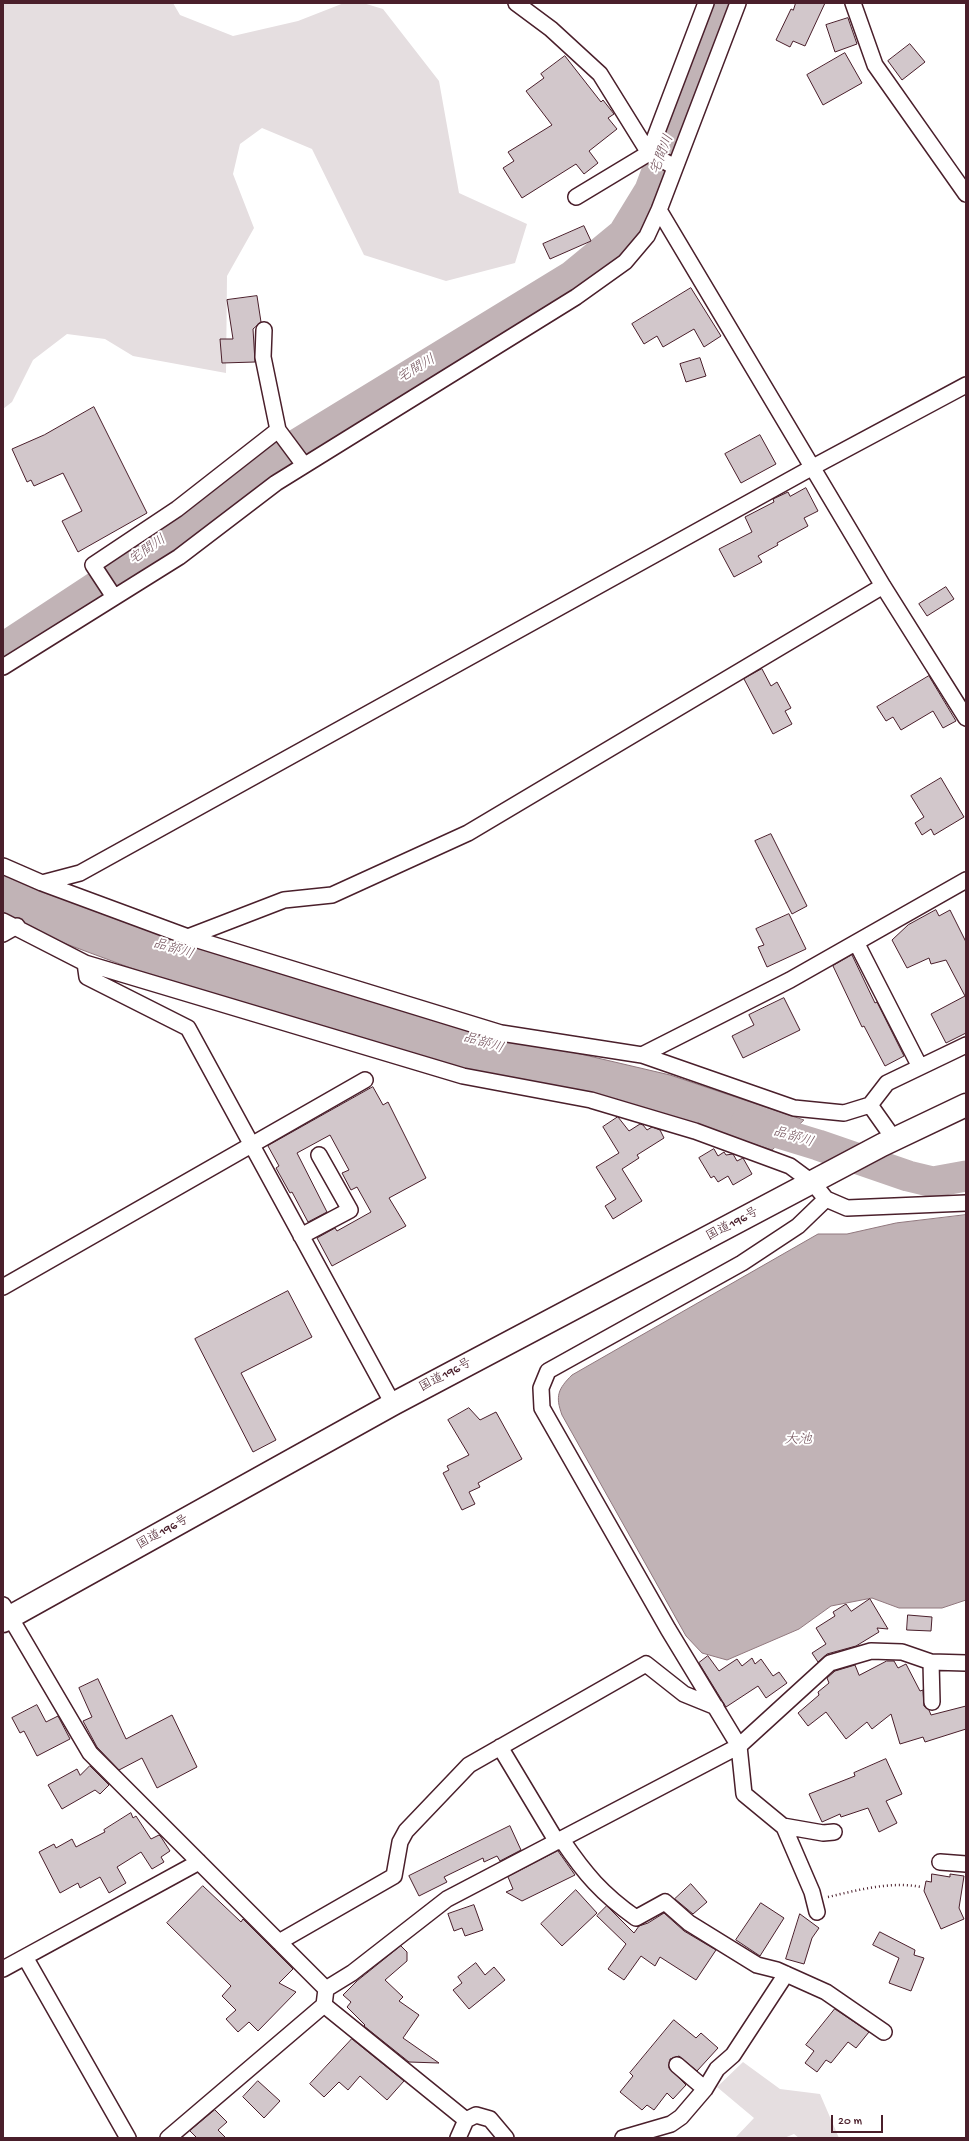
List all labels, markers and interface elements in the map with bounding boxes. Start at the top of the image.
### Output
water label: 宅間川 [648,132,678,178]
water label: 宅間川 [395,352,439,388]
water label: 宅間川 [126,532,170,570]
water label: 品部川 [150,936,196,964]
water label: 品部川 [460,1030,506,1058]
water label: 品部川 [770,1124,816,1152]
street label: 国道196号 [704,1205,762,1245]
street label: 国道196号 [417,1356,475,1396]
water label: 大池 [784,1433,812,1449]
street label: 国道196号 [134,1512,192,1554]
scale bar [833,2107,885,2133]
text: 20 m [838,2115,862,2129]

